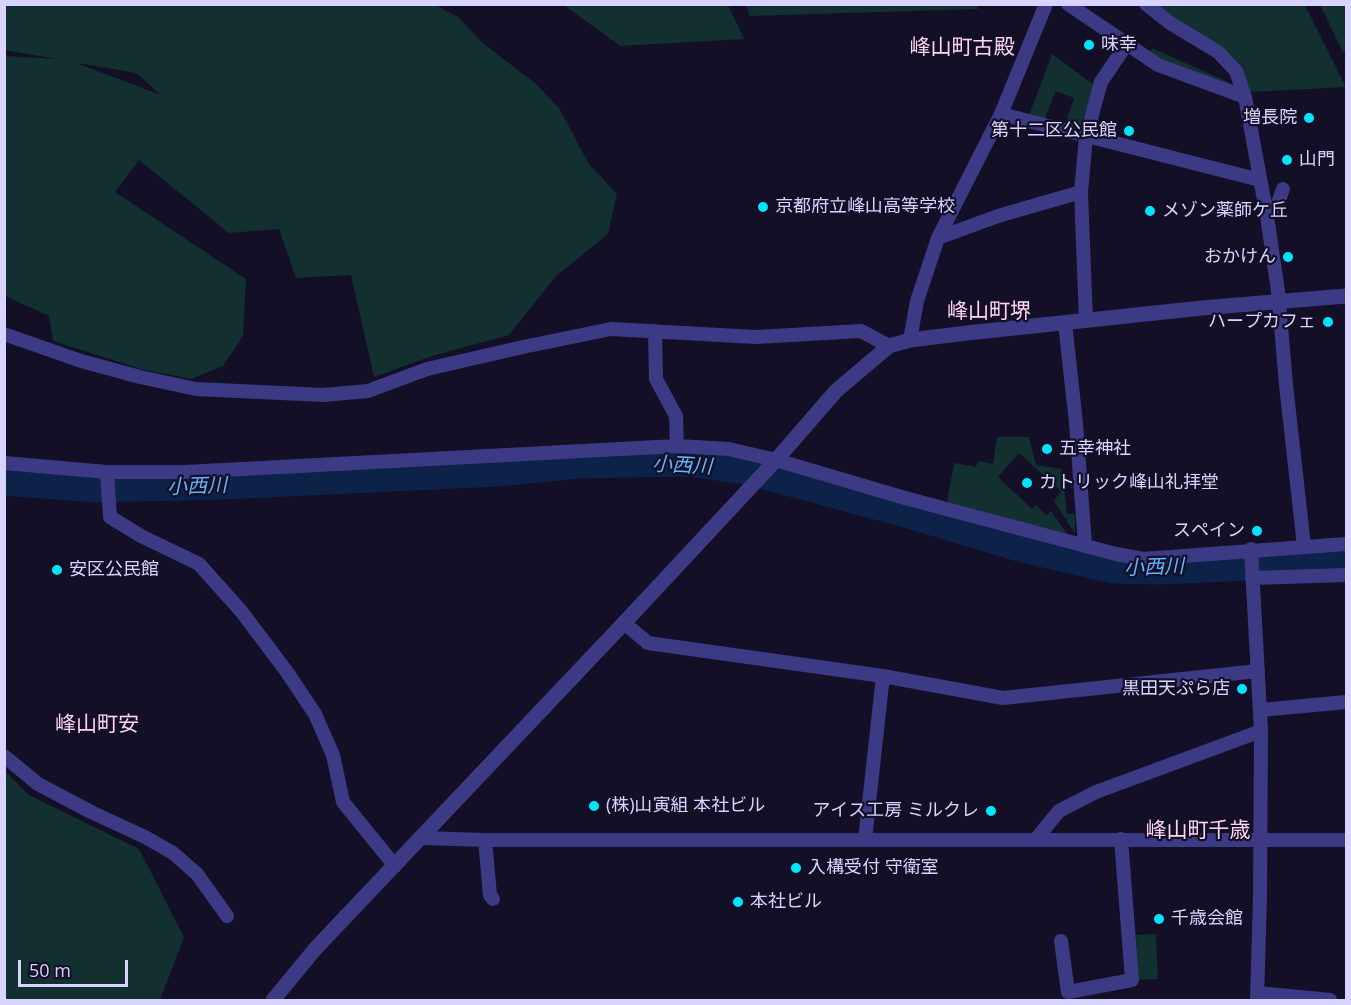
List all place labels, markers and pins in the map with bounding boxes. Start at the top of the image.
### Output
place label: 味幸 [1101,34,1137,56]
marker: 味幸 [1082,38,1096,52]
place label: 増長院 [1243,107,1297,129]
marker: 増長院 [1302,111,1316,125]
place label: 第十二区公民館 [991,120,1117,142]
marker: 第十二区公民館 [1122,124,1136,138]
place label: 山門 [1299,149,1335,171]
marker: 山門 [1280,153,1294,167]
place label: 京都府立峰山高等学校 [775,196,955,218]
marker: 京都府立峰山高等学校 [756,200,770,214]
place label: メゾン薬師ケ丘 [1162,200,1288,222]
marker: メゾン薬師ケ丘 [1143,204,1157,218]
place label: おかけん [1204,246,1276,268]
marker: おかけん [1281,250,1295,264]
place label: ハープカフェ [1208,311,1316,333]
marker: ハープカフェ [1321,315,1335,329]
place label: 五幸神社 [1059,438,1131,460]
marker: 五幸神社 [1040,442,1054,456]
place label: カトリック峰山礼拝堂 [1039,472,1219,494]
marker: カトリック峰山礼拝堂 [1020,476,1034,490]
place label: スペイン [1173,520,1245,542]
marker: スペイン [1250,524,1264,538]
place label: 安区公民館 [69,559,159,581]
marker: 安区公民館 [50,563,64,577]
place label: 黒田天ぷら店 [1122,678,1230,700]
marker: 黒田天ぷら店 [1235,682,1249,696]
place label: (株)山寅組 本社ビル [606,795,765,817]
marker: (株)山寅組 本社ビル [587,799,601,813]
place label: アイス工房 ミルクレ [812,800,979,822]
marker: アイス工房 ミルクレ [984,804,998,818]
place label: 入構受付 守衛室 [808,857,939,879]
marker: 入構受付 守衛室 [789,861,803,875]
place label: 本社ビル [750,891,822,913]
marker: 本社ビル [731,895,745,909]
place label: 千歳会館 [1171,908,1243,930]
marker: 千歳会館 [1152,912,1166,926]

